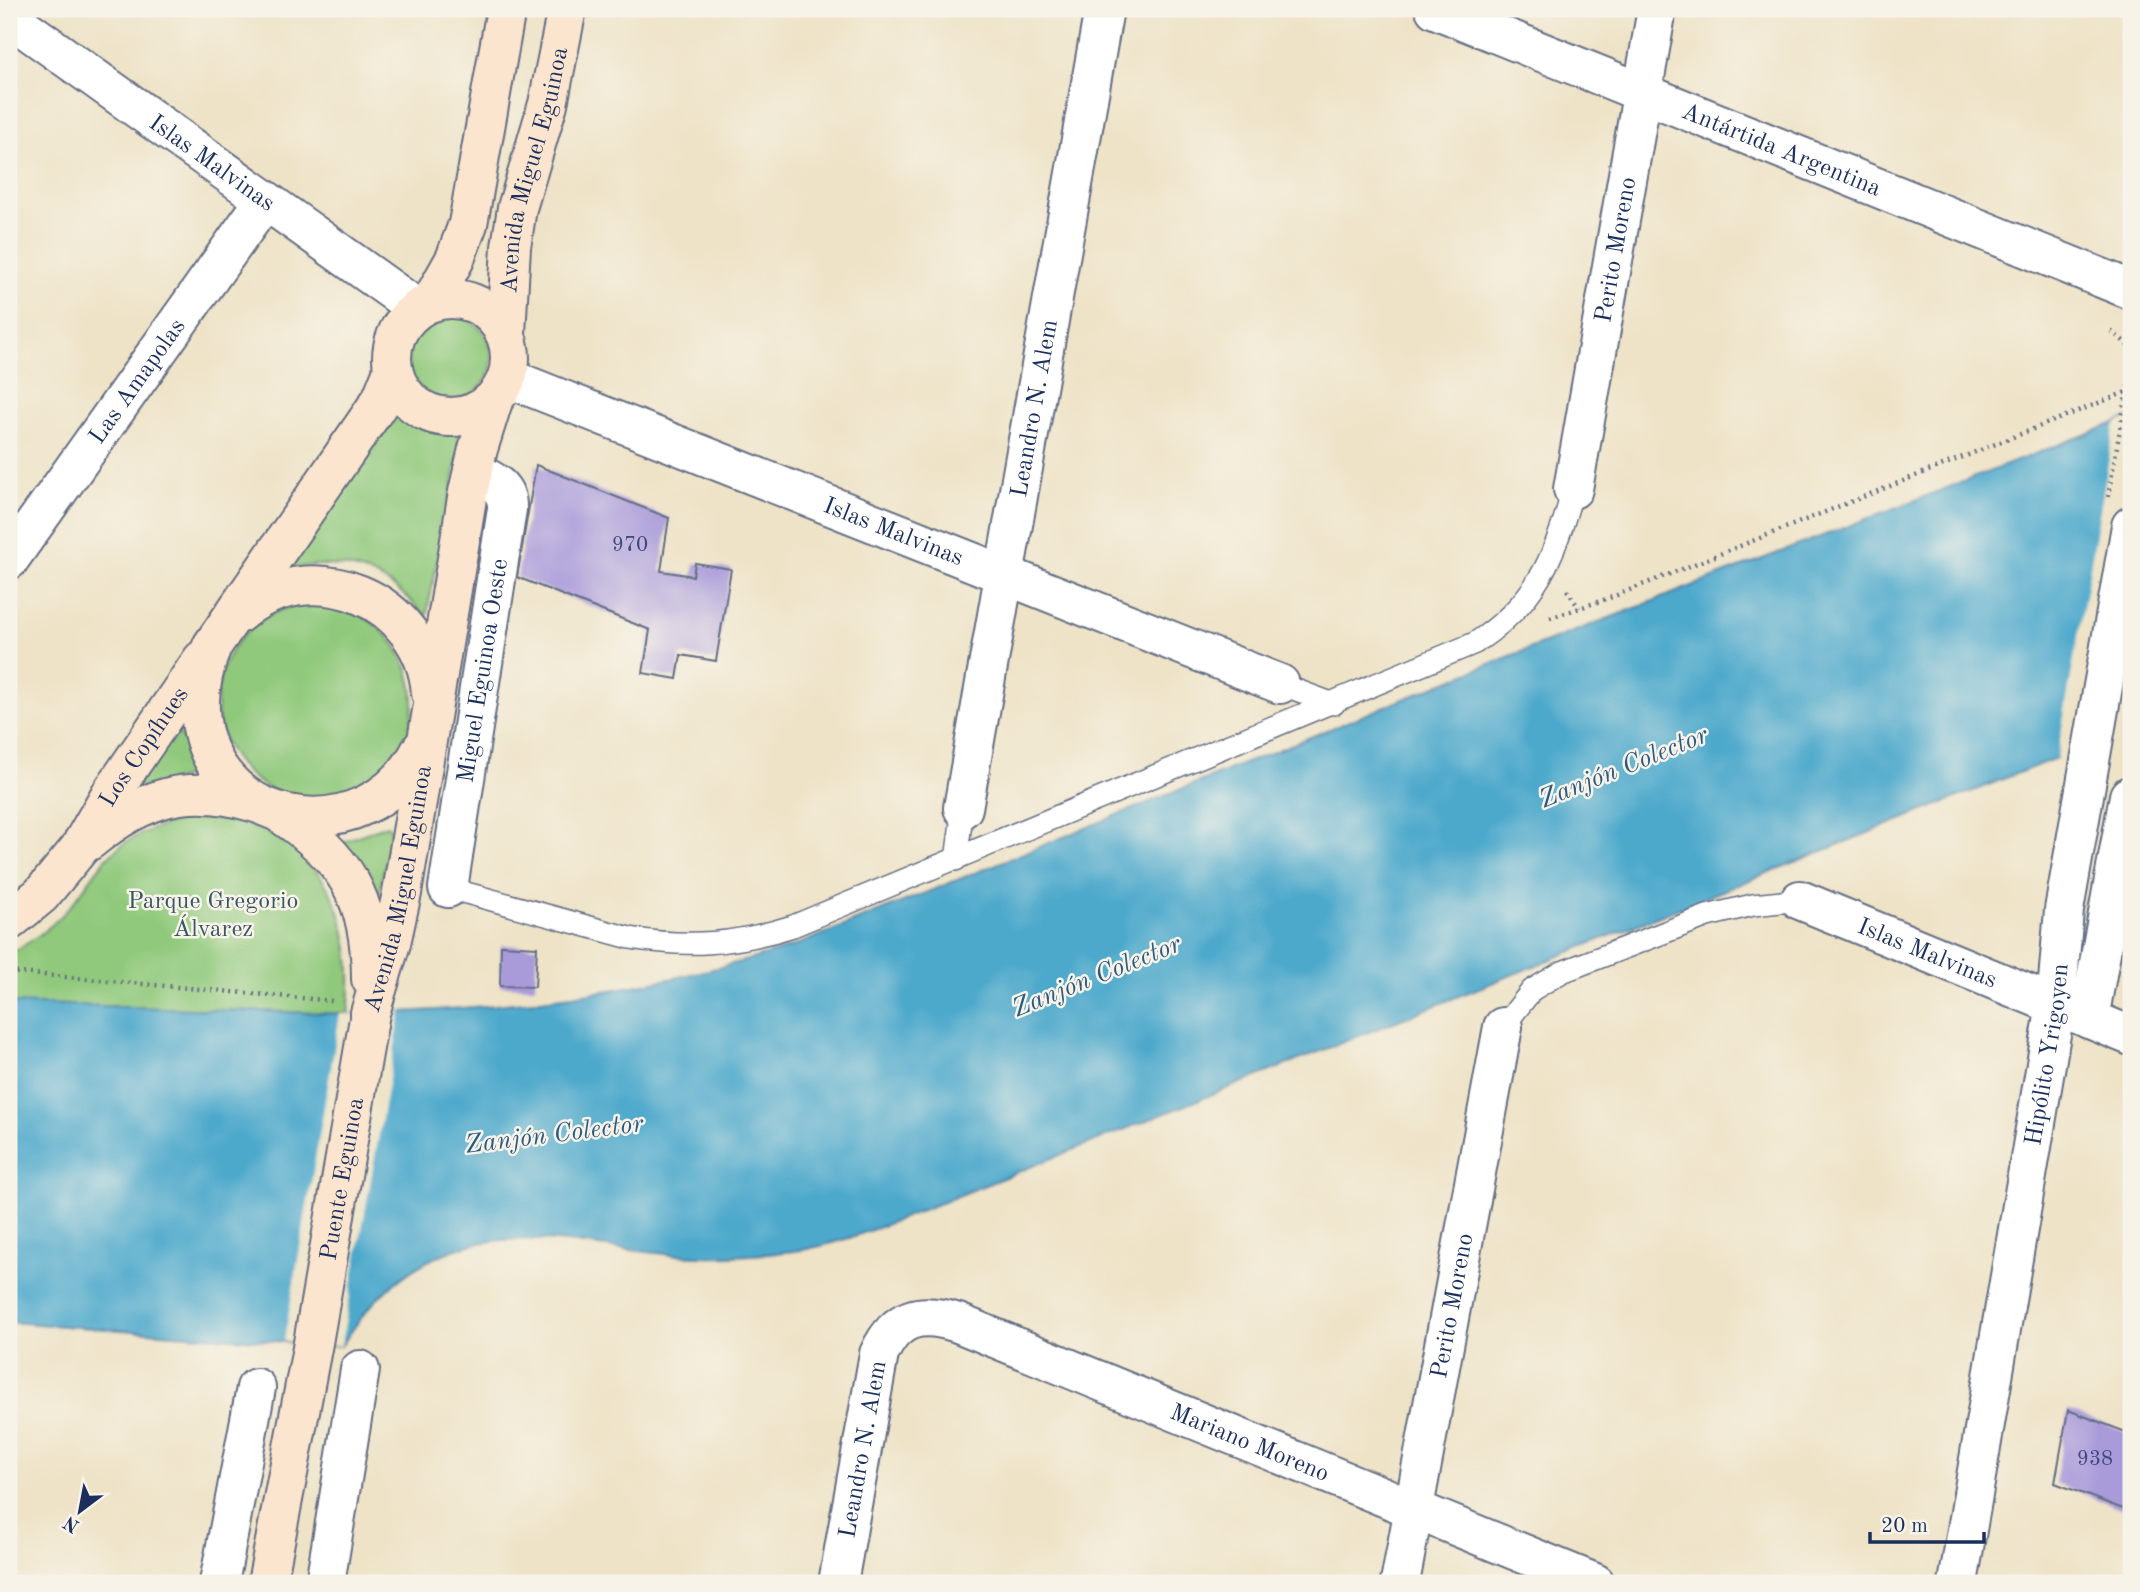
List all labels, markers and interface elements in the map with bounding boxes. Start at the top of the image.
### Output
street label: Avenida Miguel Eguinoa [498,45,573,294]
street label: Antártida Argentina [1678,100,1884,202]
street label: Islas Malvinas [144,111,279,217]
street label: Perito Moreno [1592,175,1641,325]
street label: Las Amapolas [86,315,191,449]
street label: Leandro N. Alem [1008,318,1063,499]
street label: Islas Malvinas [820,494,966,571]
house number: 970 [612,535,648,556]
street label: Miguel Eguinoa Oeste [455,557,513,785]
street label: Los Copíhues [96,683,194,811]
water label: Zanjón Colector [1536,722,1712,813]
street label: Avenida Miguel Eguinoa [361,763,437,1015]
park label: Parque Gregorio Álvarez [128,890,298,942]
street label: Islas Malvinas [1854,915,2000,994]
water label: Zanjón Colector [1009,931,1185,1022]
street label: Hipólito Yrigoyen [2022,963,2073,1148]
street label: Puente Eguinoa [317,1096,369,1262]
water label: Zanjón Colector [464,1111,646,1159]
street label: Perito Moreno [1428,1231,1479,1381]
street label: Leandro N. Alem [836,1359,892,1540]
street label: Mariano Moreno [1166,1401,1332,1487]
house number: 938 [2077,1449,2113,1470]
north arrow [46,1476,116,1546]
scale bar [1870,1501,1984,1545]
text: N [61,1511,84,1535]
text: 20 m [1881,1516,1928,1537]

